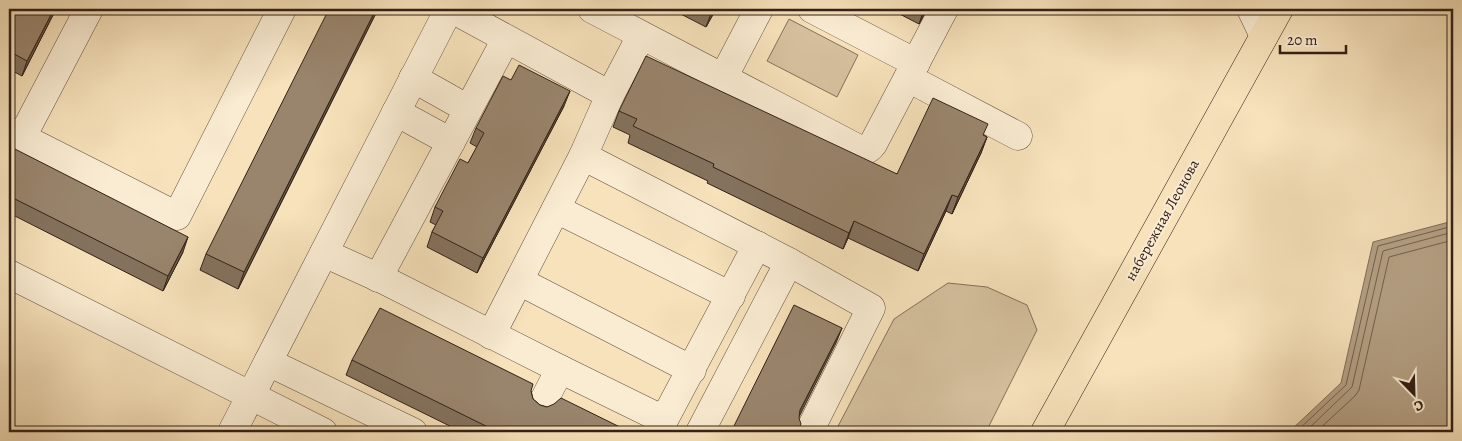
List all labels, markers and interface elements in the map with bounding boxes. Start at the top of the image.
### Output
scale bar [1280,22,1346,54]
text: 20 m [1287,30,1318,50]
street label: набережная Леонова [1120,156,1204,284]
north arrow [1390,368,1440,418]
text: С [1411,395,1427,416]

